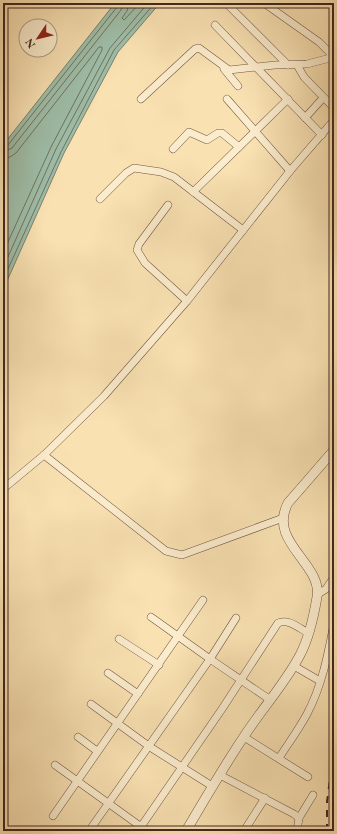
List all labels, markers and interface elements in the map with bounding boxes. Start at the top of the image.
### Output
north arrow [18,18,58,58]
text: N [21,36,38,51]

